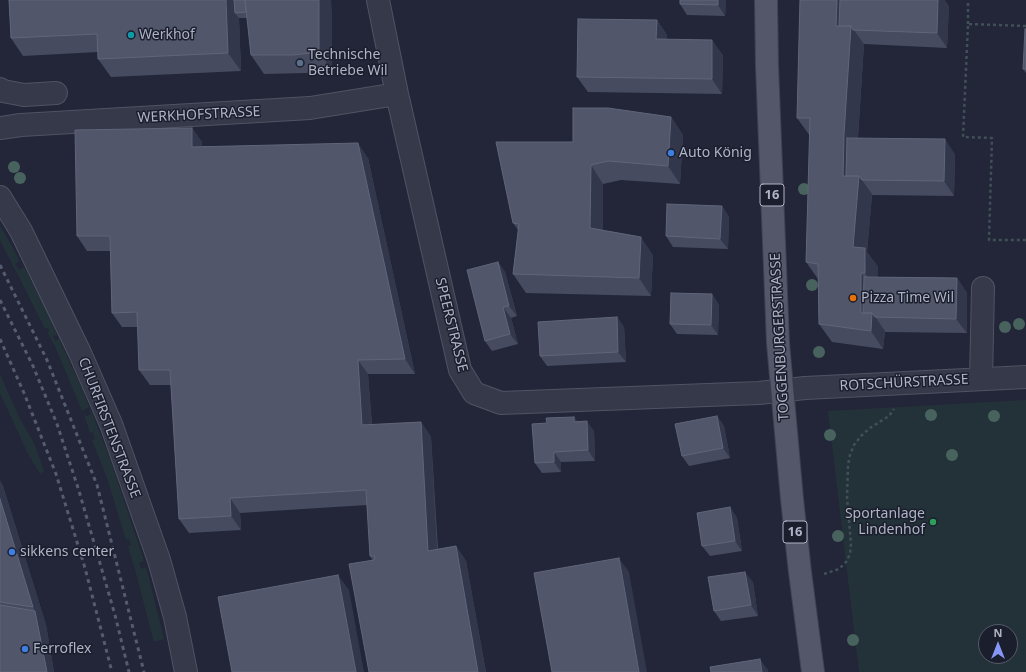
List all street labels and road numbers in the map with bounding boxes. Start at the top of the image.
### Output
street label: WERKHOFSTRASSE [137,103,261,127]
road number: 16 [760,184,784,206]
street label: TOGGENBURGERSTRASSE [767,253,793,421]
street label: SPEERSTRASSE [431,276,471,374]
street label: CHURFIRSTENSTRASSE [74,355,144,501]
street label: ROTSCHÜRSTRASSE [839,371,969,395]
road number: 16 [783,521,807,543]

